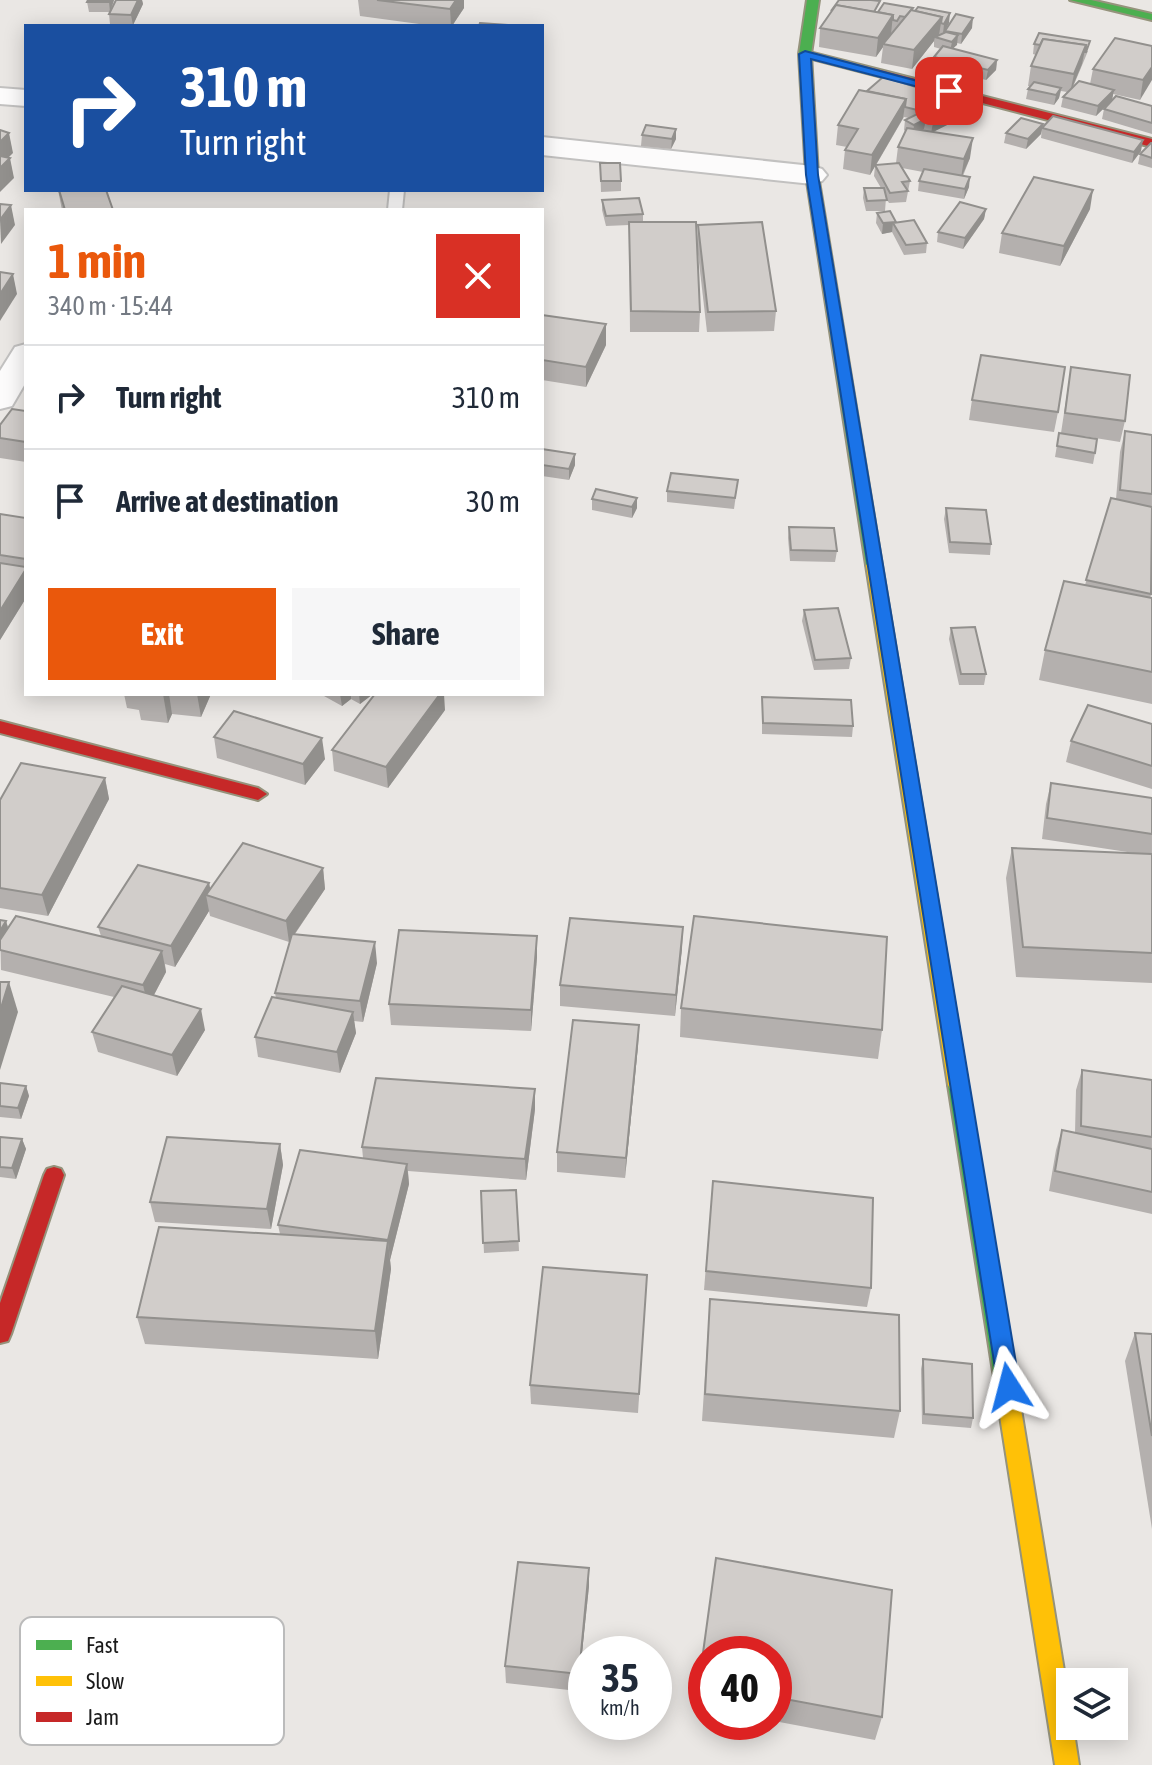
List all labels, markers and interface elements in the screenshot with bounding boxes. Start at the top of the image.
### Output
text: 310 m [180,55,307,119]
icon: right [48,56,152,160]
pin [915,57,983,125]
icon: arrive [927,69,971,113]
text: Turn right [180,121,307,163]
text: 1 min [48,233,146,288]
button: close [436,234,520,318]
text: 340 m · 15:44 [48,291,173,321]
icon: right [48,375,92,419]
text: Turn right [116,380,222,414]
text: 310 m [452,380,520,414]
icon: arrive [48,479,92,523]
text: Arrive at destination [116,484,338,518]
text: 30 m [466,484,520,518]
button: Exit [48,588,276,680]
button: Share [292,588,520,680]
position arrow [967,1345,1051,1429]
legend [20,1617,284,1745]
text: Fast [86,1632,119,1658]
speed limit sign: 40 [688,1636,792,1740]
text: 35 [601,1655,639,1700]
text: Slow [86,1668,124,1694]
map controls [1056,1668,1128,1740]
button: layers [1056,1668,1128,1740]
text: km/h [600,1696,640,1719]
text: Jam [86,1704,119,1730]

